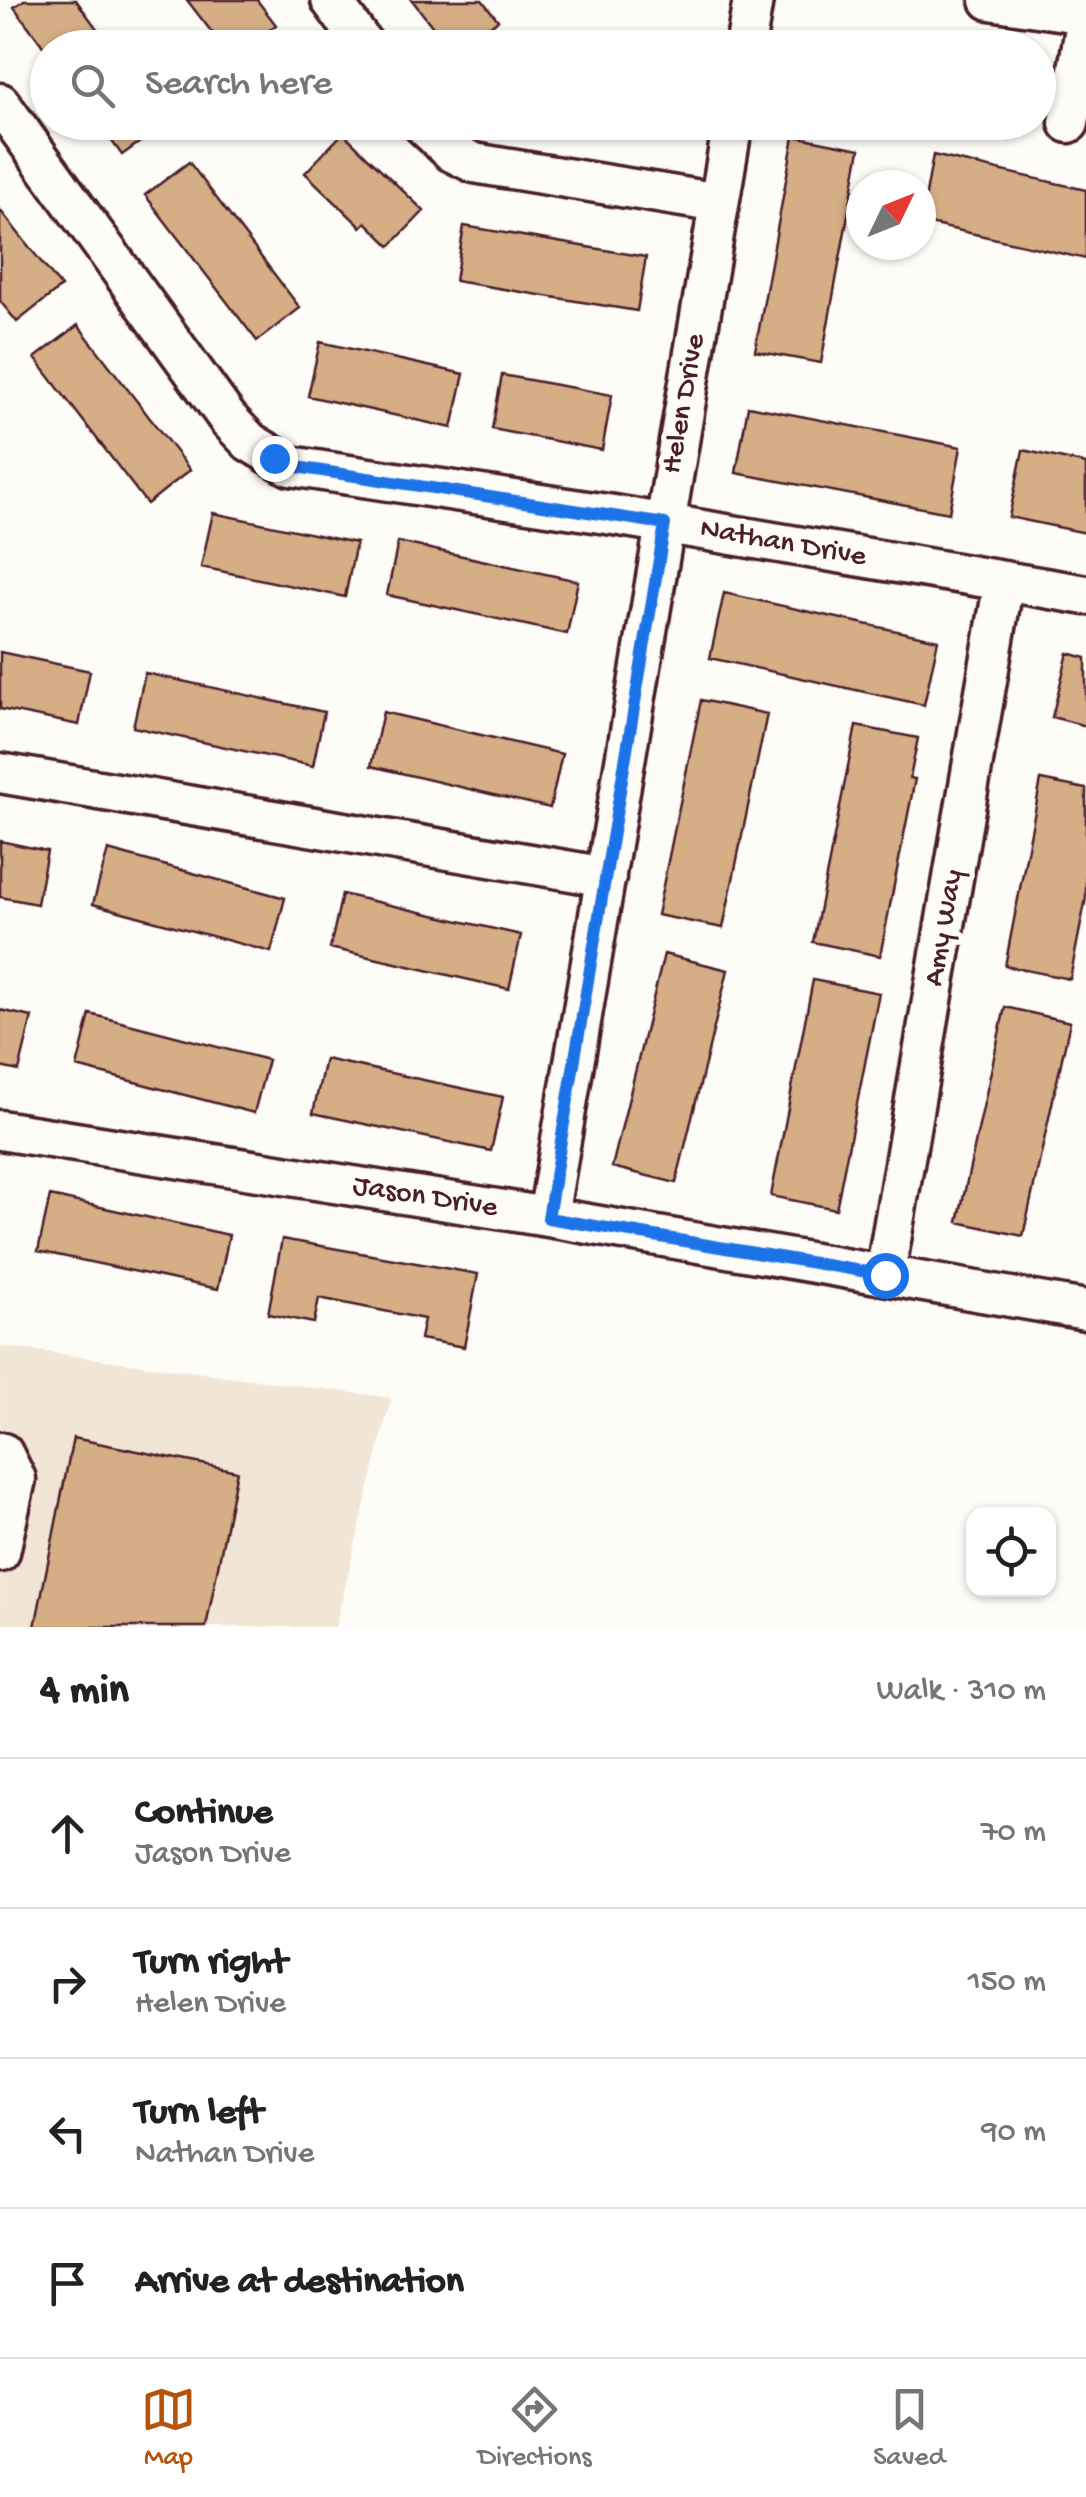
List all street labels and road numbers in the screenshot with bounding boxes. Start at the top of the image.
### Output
street label: Helen Drive [655,331,715,477]
street label: Nathan Drive [697,512,869,576]
street label: Amy Way [918,867,973,989]
street label: Jason Drive [350,1169,500,1227]

